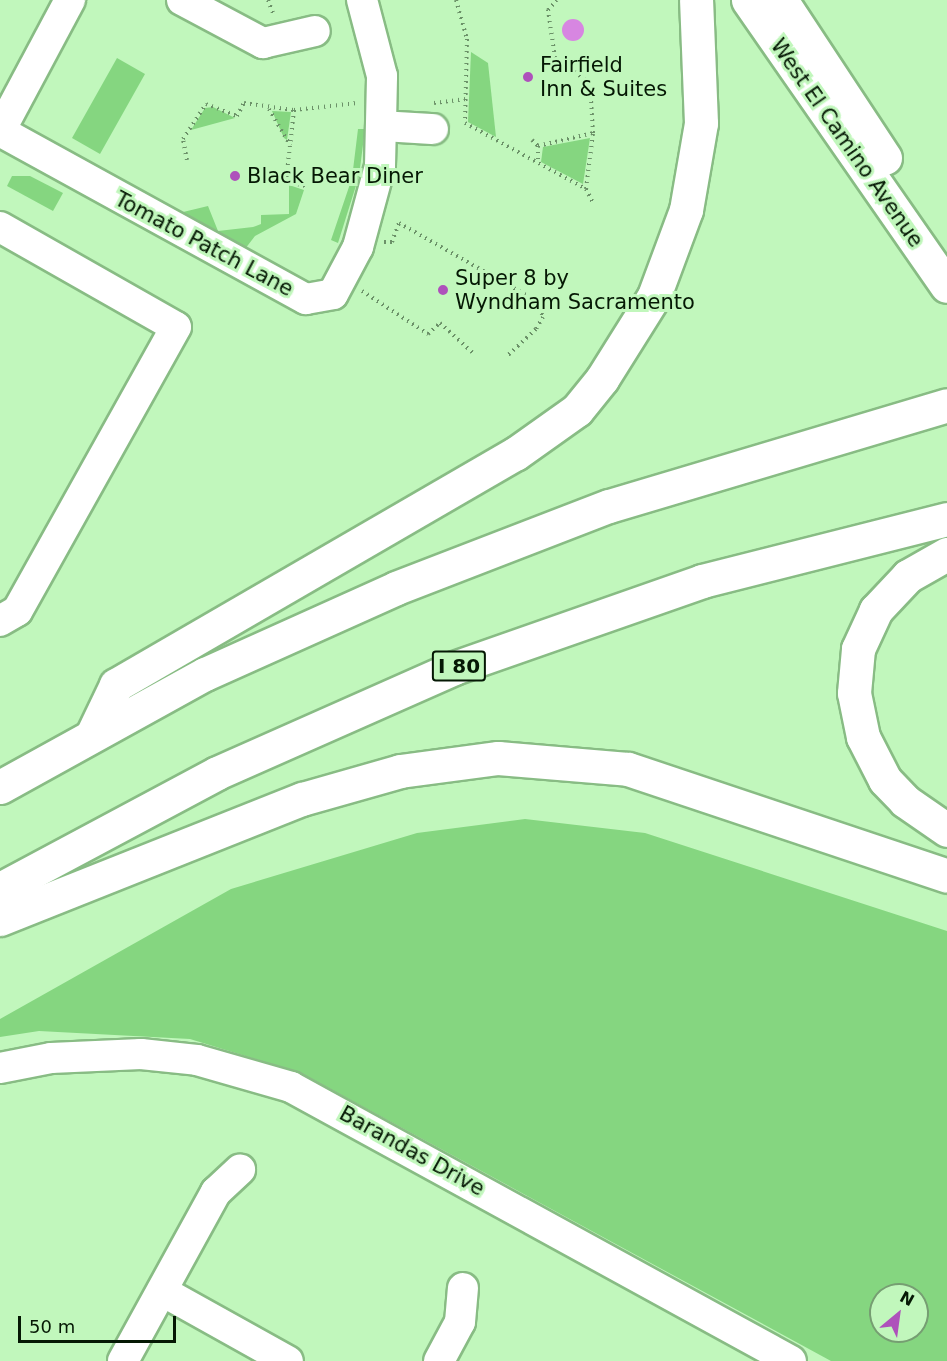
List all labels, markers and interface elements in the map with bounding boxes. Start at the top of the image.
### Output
street label: West El Camino Avenue [765,34,929,252]
place label: Fairfield Inn & Suites [540,52,667,102]
marker: Fairfield Inn & Suites [521,70,535,84]
place label: Black Bear Diner [247,163,423,189]
marker: Black Bear Diner [228,169,242,183]
street label: Tomato Patch Lane [111,186,297,302]
place label: Super 8 by Wyndham Sacramento [455,265,695,315]
marker: Super 8 by Wyndham Sacramento [436,283,450,297]
road number: I 80 [430,649,488,683]
street label: Barandas Drive [335,1101,489,1201]
north arrow [869,1283,929,1343]
text: N [897,1287,917,1310]
scale bar [21,1304,178,1342]
text: 50 m [29,1316,75,1337]

